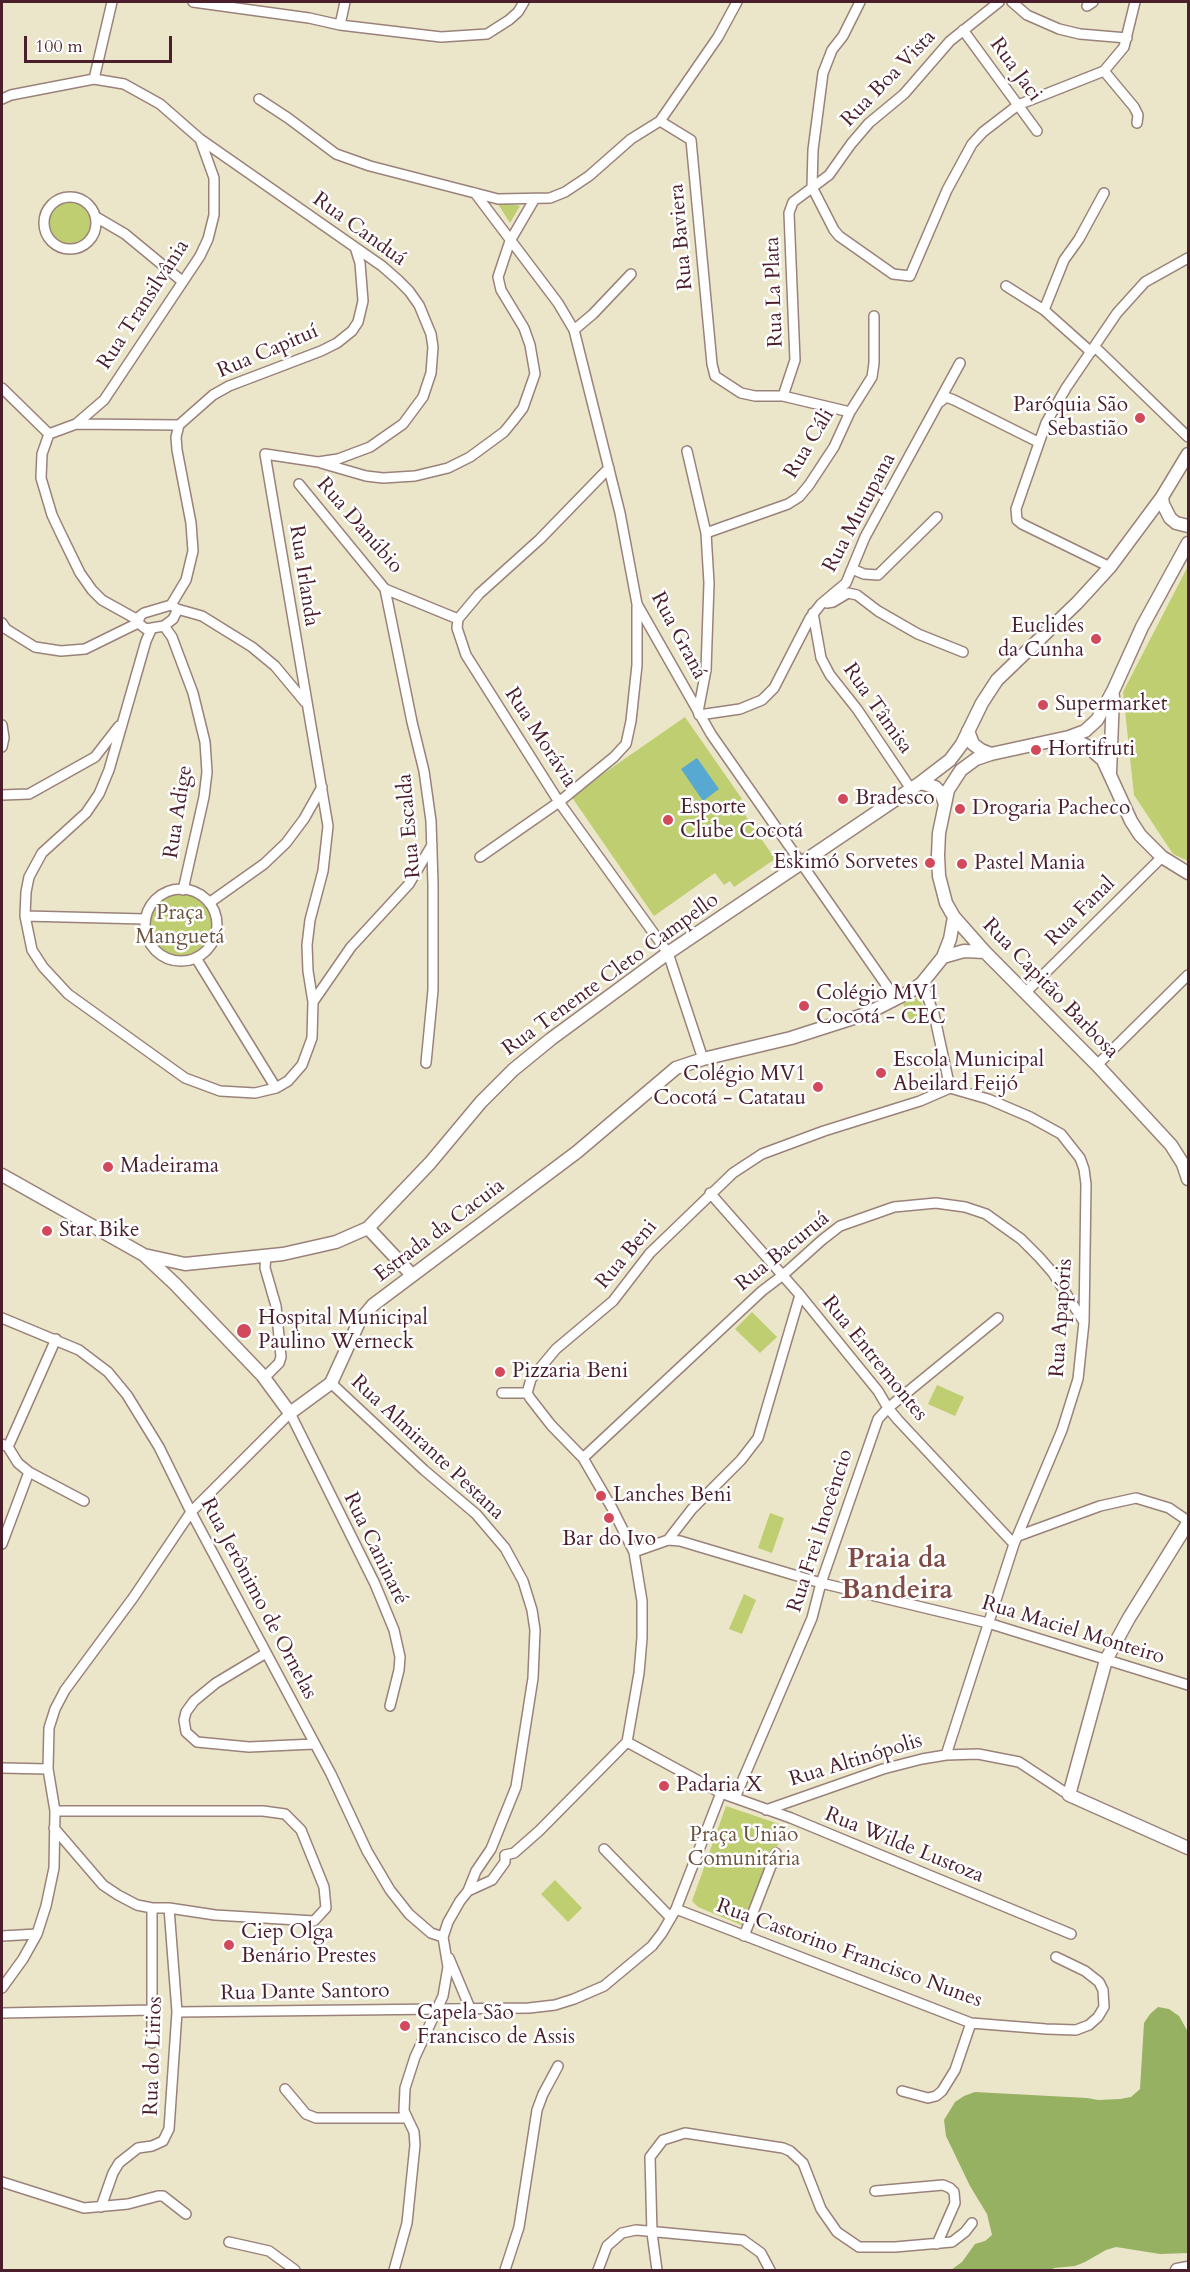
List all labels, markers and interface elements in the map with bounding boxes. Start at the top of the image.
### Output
scale bar [27,24,176,62]
street label: Rua Boa Vista [836,25,942,133]
street label: Rua Jaci [984,33,1046,107]
text: 100 m [35,34,83,59]
street label: Rua Baviera [665,183,699,291]
street label: Rua Canduá [307,188,411,272]
street label: Rua Transilvânia [93,235,195,375]
street label: Rua La Plata [760,236,790,348]
street label: Rua Capituí [214,319,322,385]
place label: Paróquia São Sebastião [1013,393,1128,443]
street label: Rua Cáli [779,404,841,484]
marker: Paróquia São Sebastião [1133,411,1147,425]
street label: Rua Mutupana [818,449,902,577]
street label: Rua Danúbio [310,473,408,579]
street label: Rua Irlanda [283,524,323,628]
street label: Rua Graná [645,588,711,684]
place label: Euclides da Cunha [998,614,1084,664]
marker: Euclides da Cunha [1089,632,1103,646]
street label: Rua Tâmisa [837,659,917,759]
street label: Rua Morávia [498,683,582,793]
place label: Supermarket [1055,692,1167,718]
marker: Supermarket [1036,698,1050,712]
place label: Hortifruti [1048,737,1135,763]
marker: Hortifruti [1029,743,1043,757]
street label: Rua Adige [159,764,199,860]
street label: Rua Escalda [393,773,427,879]
place label: Bradesco [855,786,935,812]
marker: Bradesco [836,792,850,806]
place label: Esporte Clube Cocotá [680,795,803,845]
place label: Drogaria Pacheco [972,796,1130,822]
marker: Drogaria Pacheco [953,802,967,816]
marker: Esporte Clube Cocotá [661,813,675,827]
place label: Eskimó Sorvetes [773,850,918,876]
place label: Pastel Mania [974,851,1085,877]
marker: Eskimó Sorvetes [923,856,937,870]
marker: Pastel Mania [955,857,969,871]
street label: Rua Fanal [1041,872,1121,952]
street label: Rua Tenente Cleto Campello [498,888,724,1062]
park label: Praça Manguetá [135,901,225,951]
street label: Rua Capitão Barbosa [977,914,1123,1064]
place label: Colégio MV1 Cocotá - CEC [816,981,946,1031]
marker: Colégio MV1 Cocotá - CEC [797,999,811,1013]
place label: Escola Municipal Abeilard Feijó [893,1048,1044,1098]
place label: Colégio MV1 Cocotá - Catatau [653,1062,806,1112]
marker: Escola Municipal Abeilard Feijó [874,1066,888,1080]
marker: Colégio MV1 Cocotá - Catatau [811,1080,825,1094]
place label: Madeirama [120,1154,219,1180]
marker: Madeirama [101,1160,115,1174]
street label: Estrada da Cacuia [370,1174,510,1288]
street label: Rua Bacuruá [731,1206,835,1298]
street label: Rua Beni [591,1215,663,1295]
place label: Star Bike [59,1218,139,1244]
marker: Star Bike [40,1224,54,1238]
street label: Rua Apapóris [1045,1258,1079,1378]
street label: Rua Entremontes [816,1291,932,1427]
place label: Hospital Municipal Paulino Werneck [258,1306,428,1356]
marker: Hospital Municipal Paulino Werneck [235,1322,253,1340]
place label: Pizzaria Beni [512,1359,628,1385]
marker: Pizzaria Beni [493,1365,507,1379]
street label: Rua Almirante Pestana [345,1370,509,1526]
street label: Rua Frei Inocêncio [783,1446,859,1616]
place label: Lanches Beni [613,1483,732,1509]
street label: Rua Caninaré [337,1489,413,1609]
marker: Lanches Beni [594,1489,608,1503]
street label: Rua Jerônimo de Ornelas [194,1494,322,1704]
marker: Bar do Ivo [602,1511,616,1525]
place label: Bar do Ivo [562,1527,656,1553]
district label: Praia da Bandeira [841,1545,953,1608]
street label: Rua Maciel Monteiro [979,1591,1167,1671]
street label: Rua Altinópolis [786,1729,926,1793]
place label: Padaria X [676,1773,763,1799]
marker: Padaria X [657,1779,671,1793]
street label: Rua Wilde Lustoza [821,1803,987,1889]
park label: Praça União Comunitária [688,1823,800,1873]
street label: Rua Castorino Francisco Nunes [713,1894,985,2014]
place label: Ciep Olga Benário Prestes [241,1920,376,1970]
marker: Ciep Olga Benário Prestes [222,1938,236,1952]
street label: Rua Dante Santoro [220,1979,390,2007]
street label: Rua do Lirios [139,1996,169,2116]
place label: Capela São Francisco de Assis [417,2001,575,2051]
marker: Capela São Francisco de Assis [398,2019,412,2033]

